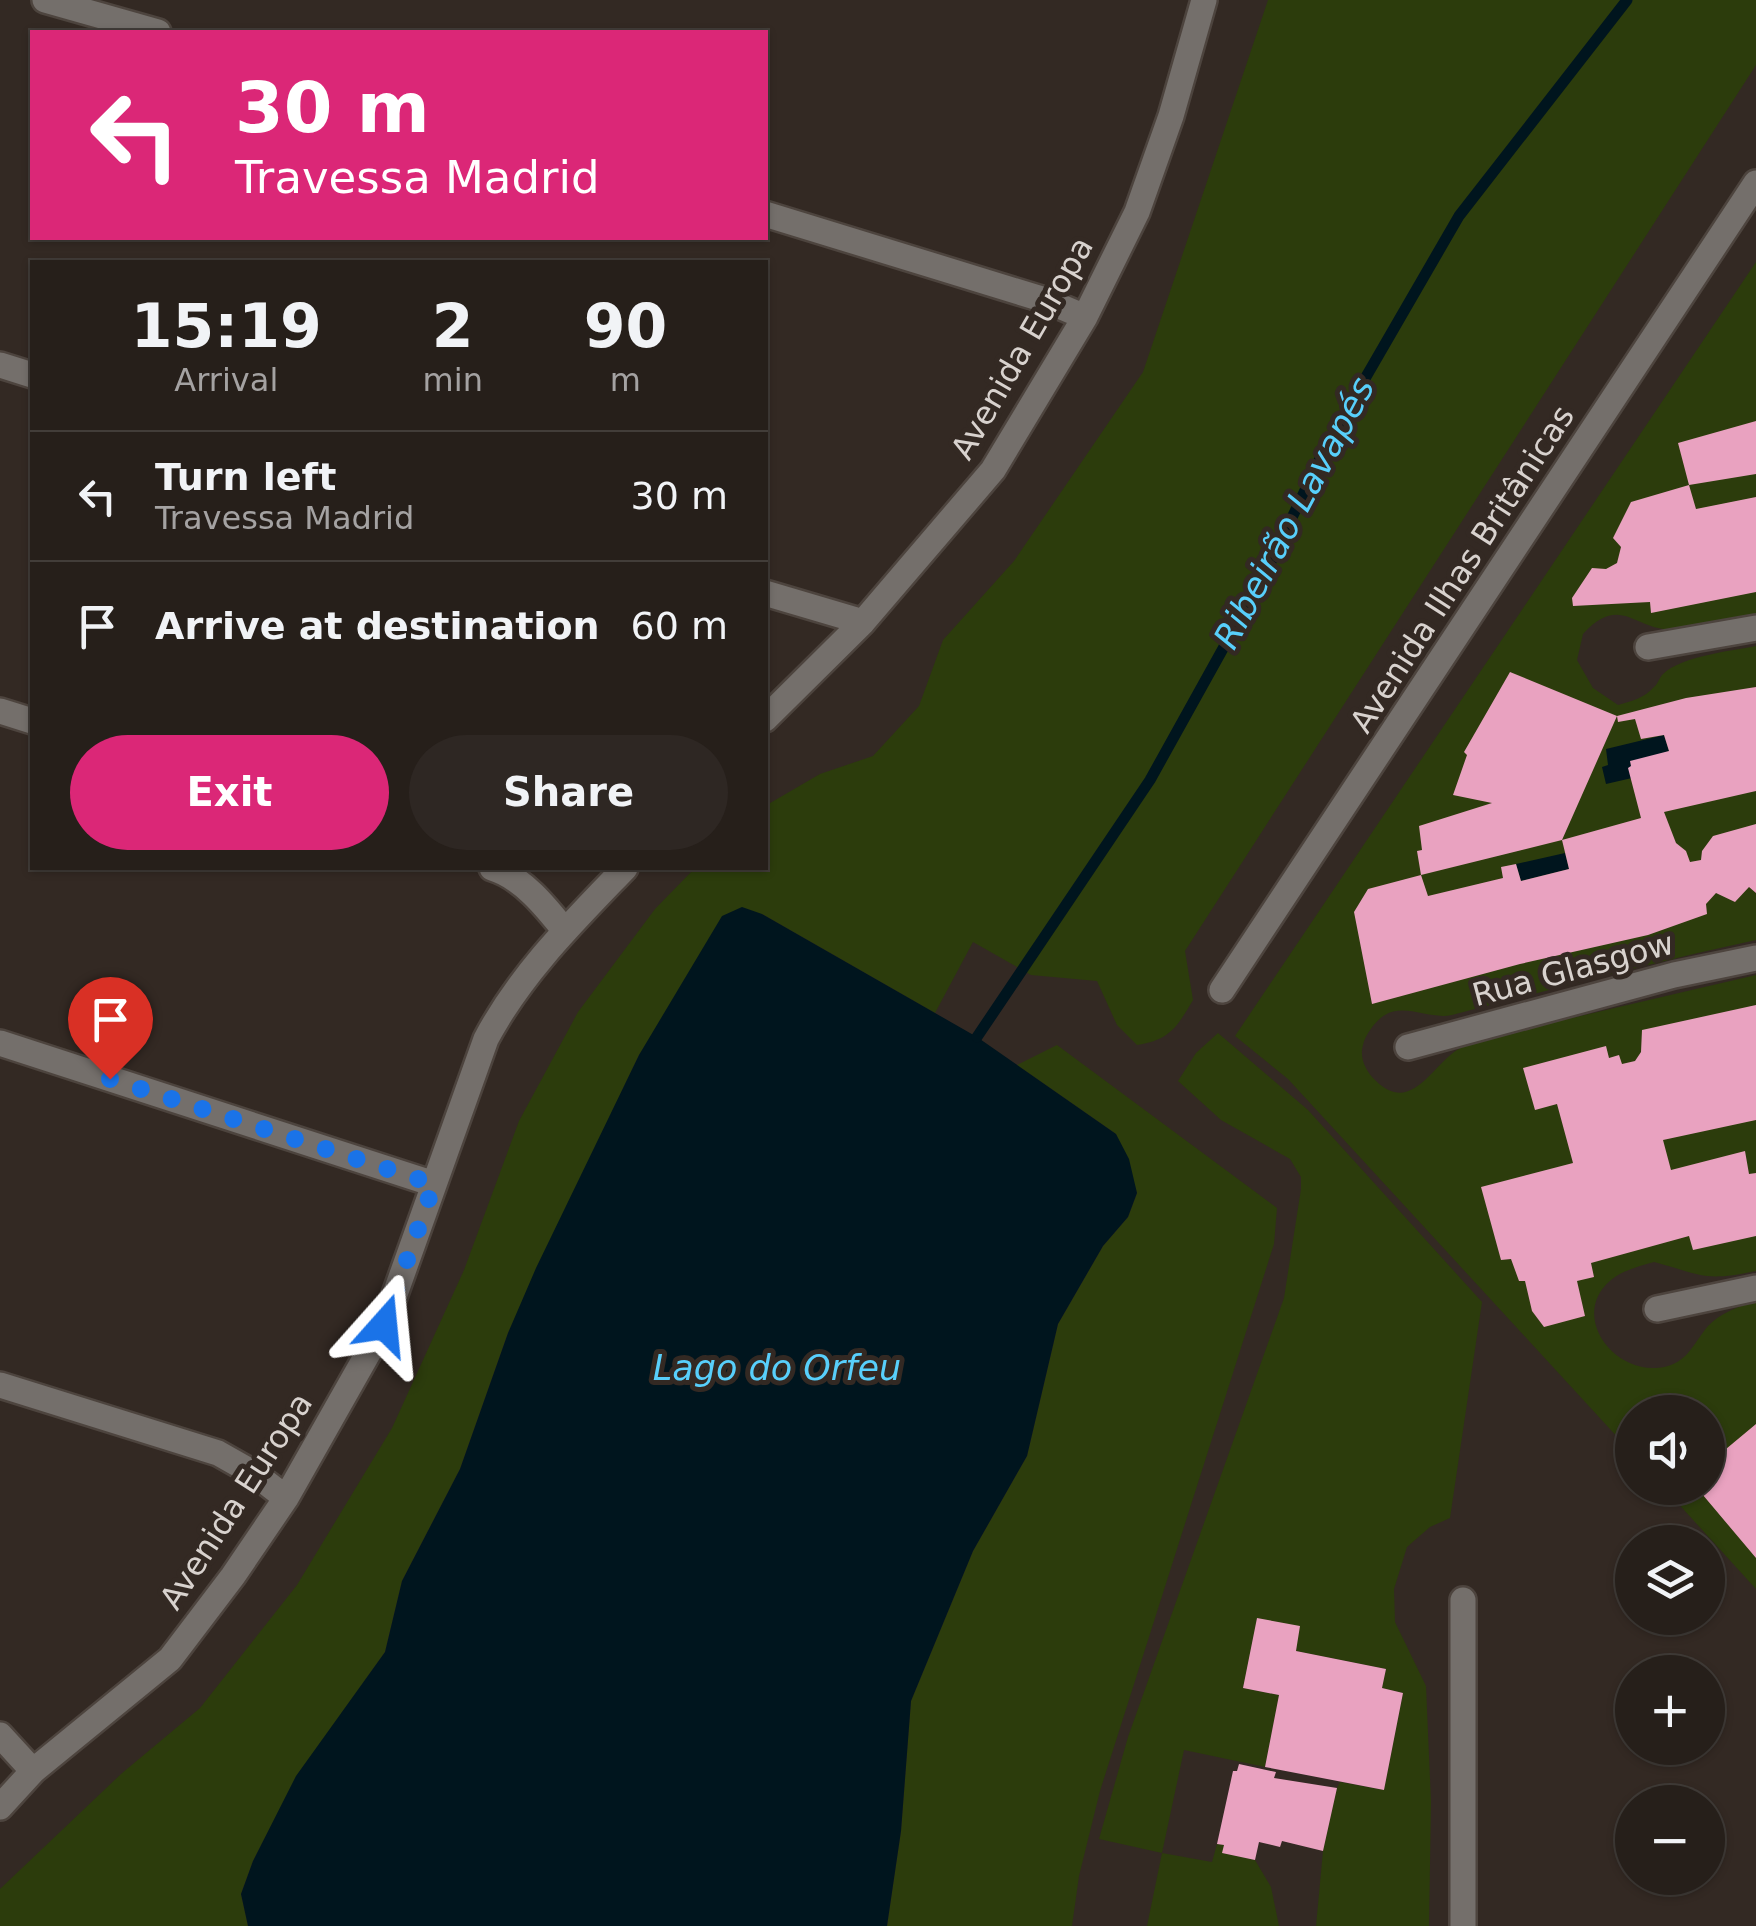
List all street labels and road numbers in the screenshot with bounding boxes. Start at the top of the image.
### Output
street label: Avenida Europa [943,230,1101,466]
street label: Avenida Ilhas Britânicas [1342,398,1582,740]
street label: Rua Glasgow [1468,924,1678,1014]
street label: Avenida Europa [152,1386,320,1616]

